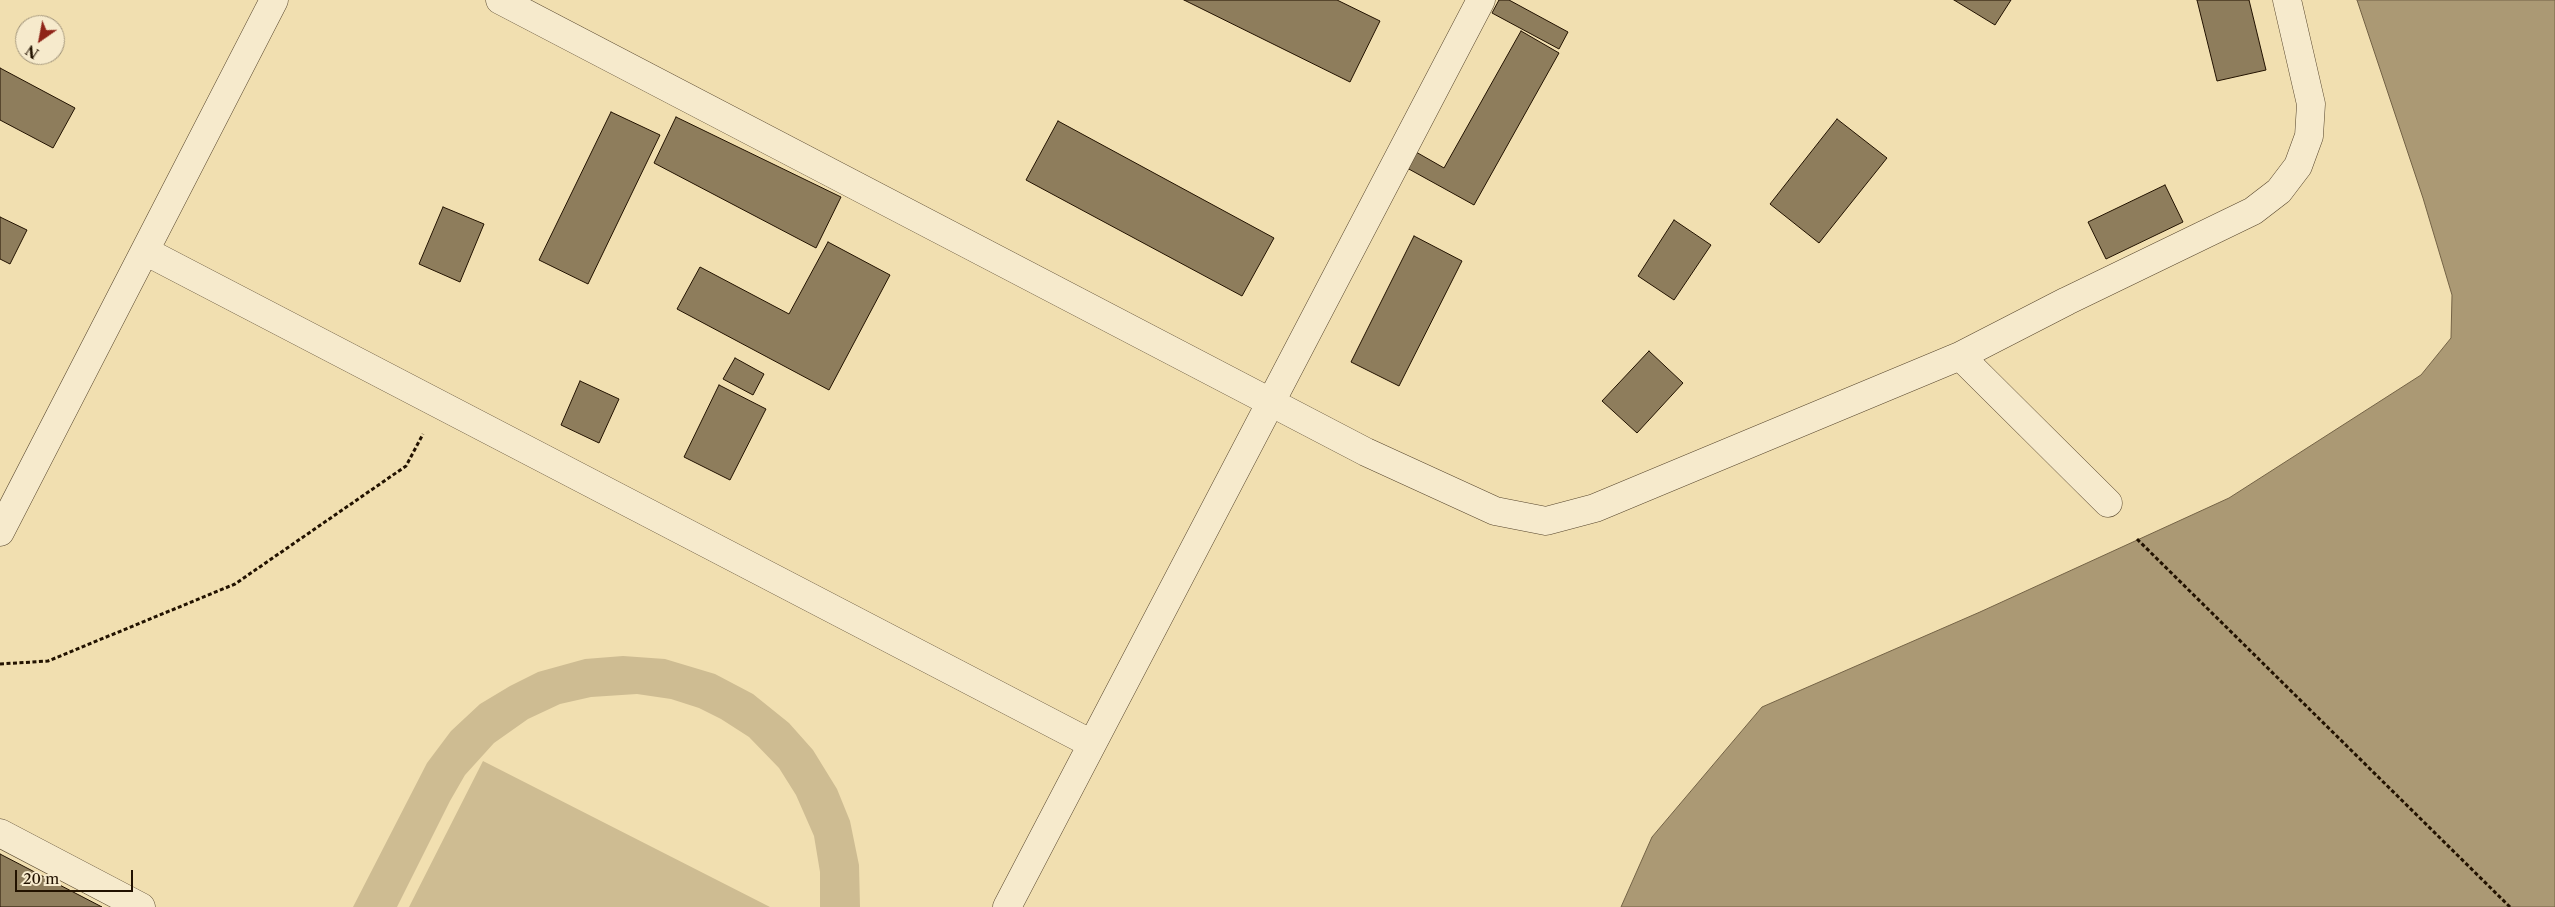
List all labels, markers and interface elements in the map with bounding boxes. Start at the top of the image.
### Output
north arrow [15,15,65,65]
text: N [22,41,42,63]
scale bar [18,860,135,892]
text: 20 m [23,869,59,888]

